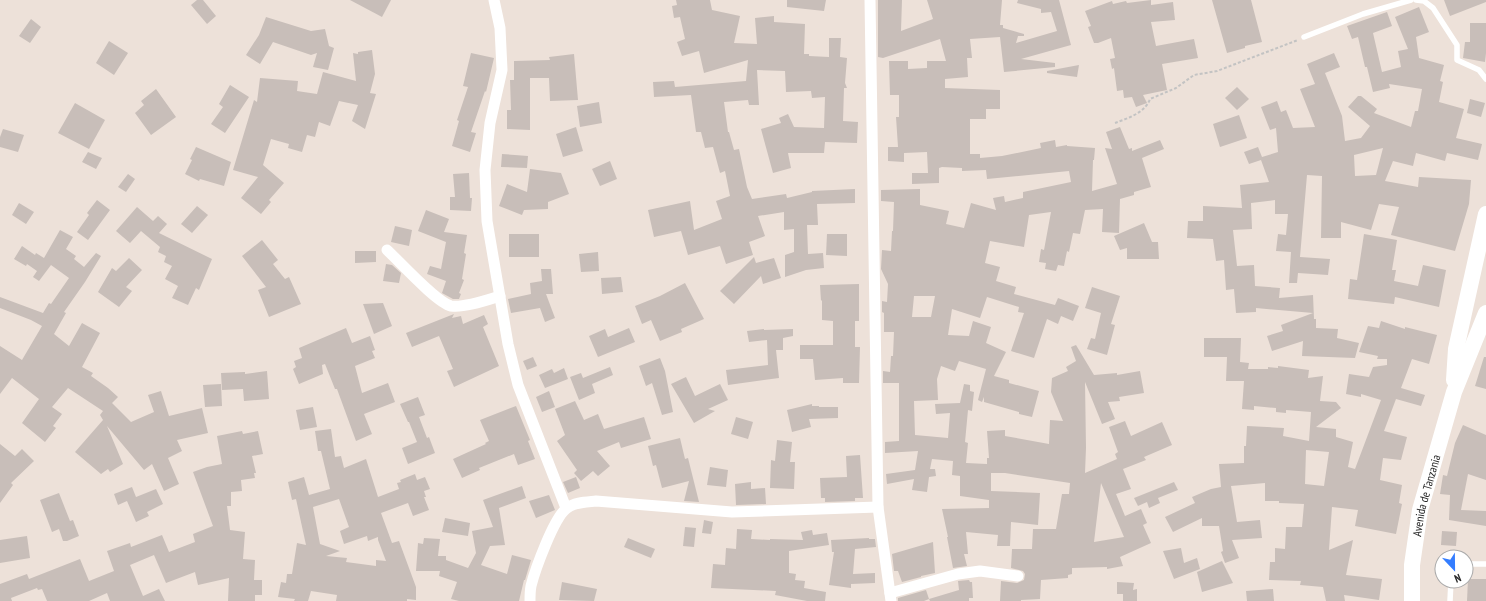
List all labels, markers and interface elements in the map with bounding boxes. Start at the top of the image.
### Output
street label: Avenida de Tanzania [1409,453,1443,537]
north arrow [1434,549,1474,589]
text: N [1452,571,1463,586]

